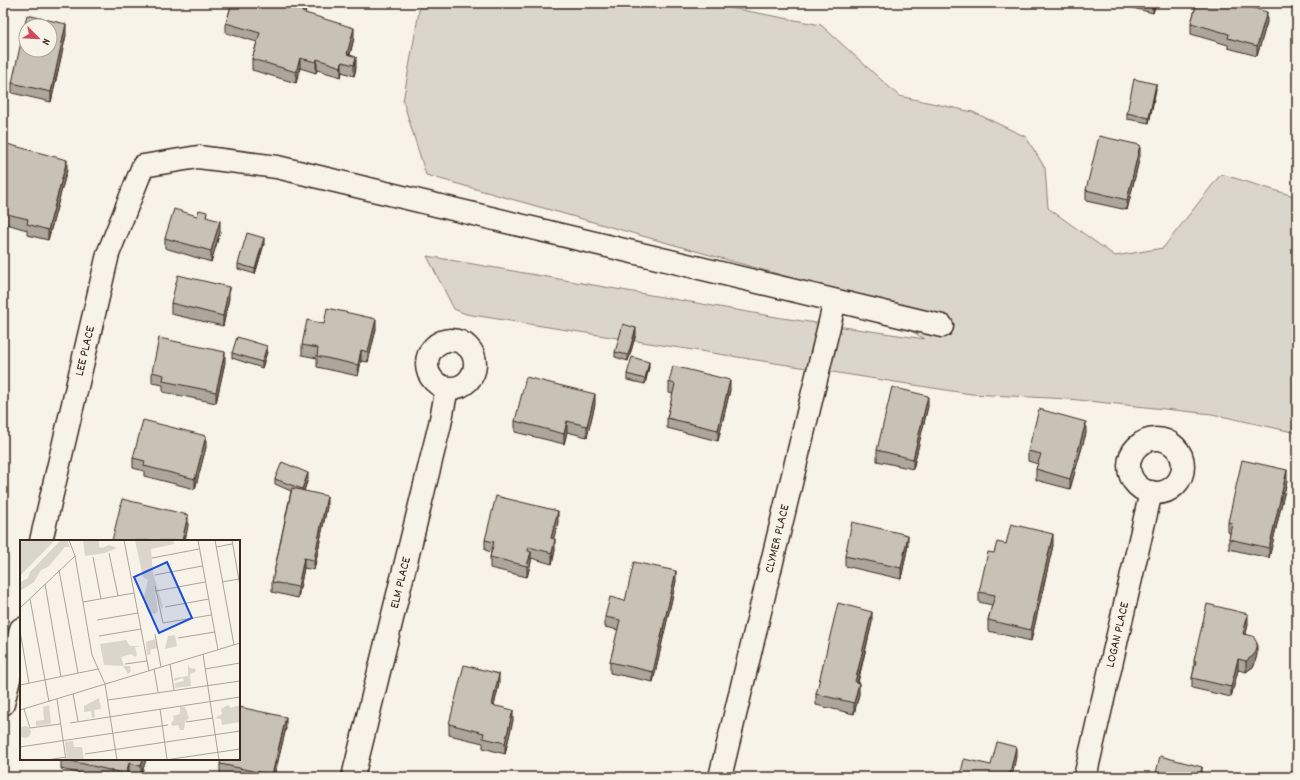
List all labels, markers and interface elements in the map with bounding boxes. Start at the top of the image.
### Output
north arrow [18,18,58,58]
text: N [37,36,54,48]
street label: LEE PLACE [70,324,100,378]
street label: CLYMER PLACE [760,502,795,575]
inset map [20,540,240,760]
street label: ELM PLACE [385,555,416,611]
street label: LOGAN PLACE [1101,600,1135,669]

